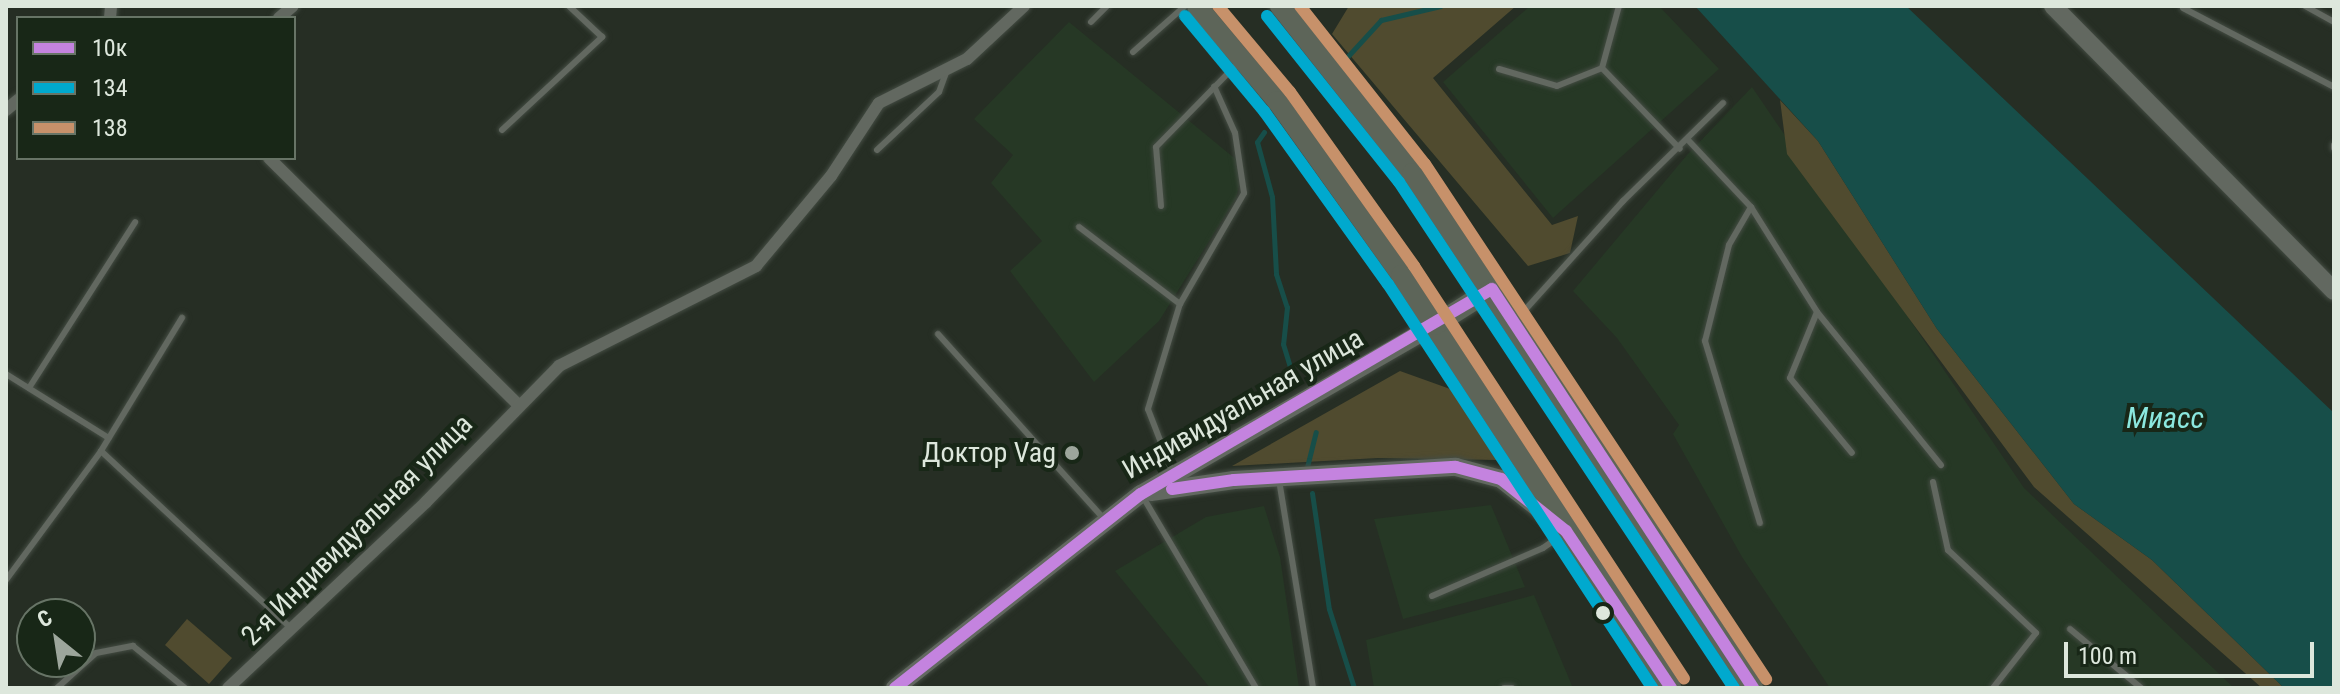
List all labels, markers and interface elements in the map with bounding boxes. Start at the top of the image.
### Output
legend [16,16,296,160]
text: 10к [92,34,127,62]
text: 134 [92,74,128,102]
text: 138 [92,114,128,142]
street label: Индивидуальная улица [1117,321,1369,487]
water label: Миасс [2126,400,2204,436]
street label: 2-я Индивидуальная улица [235,408,479,652]
place label: Доктор Vag [922,436,1056,470]
marker: Доктор Vag [1063,444,1081,462]
north arrow [16,598,96,678]
text: С [33,605,56,632]
unlabelled marker [1595,605,1611,621]
scale bar [2068,626,2318,676]
text: 100 m [2078,642,2137,670]

